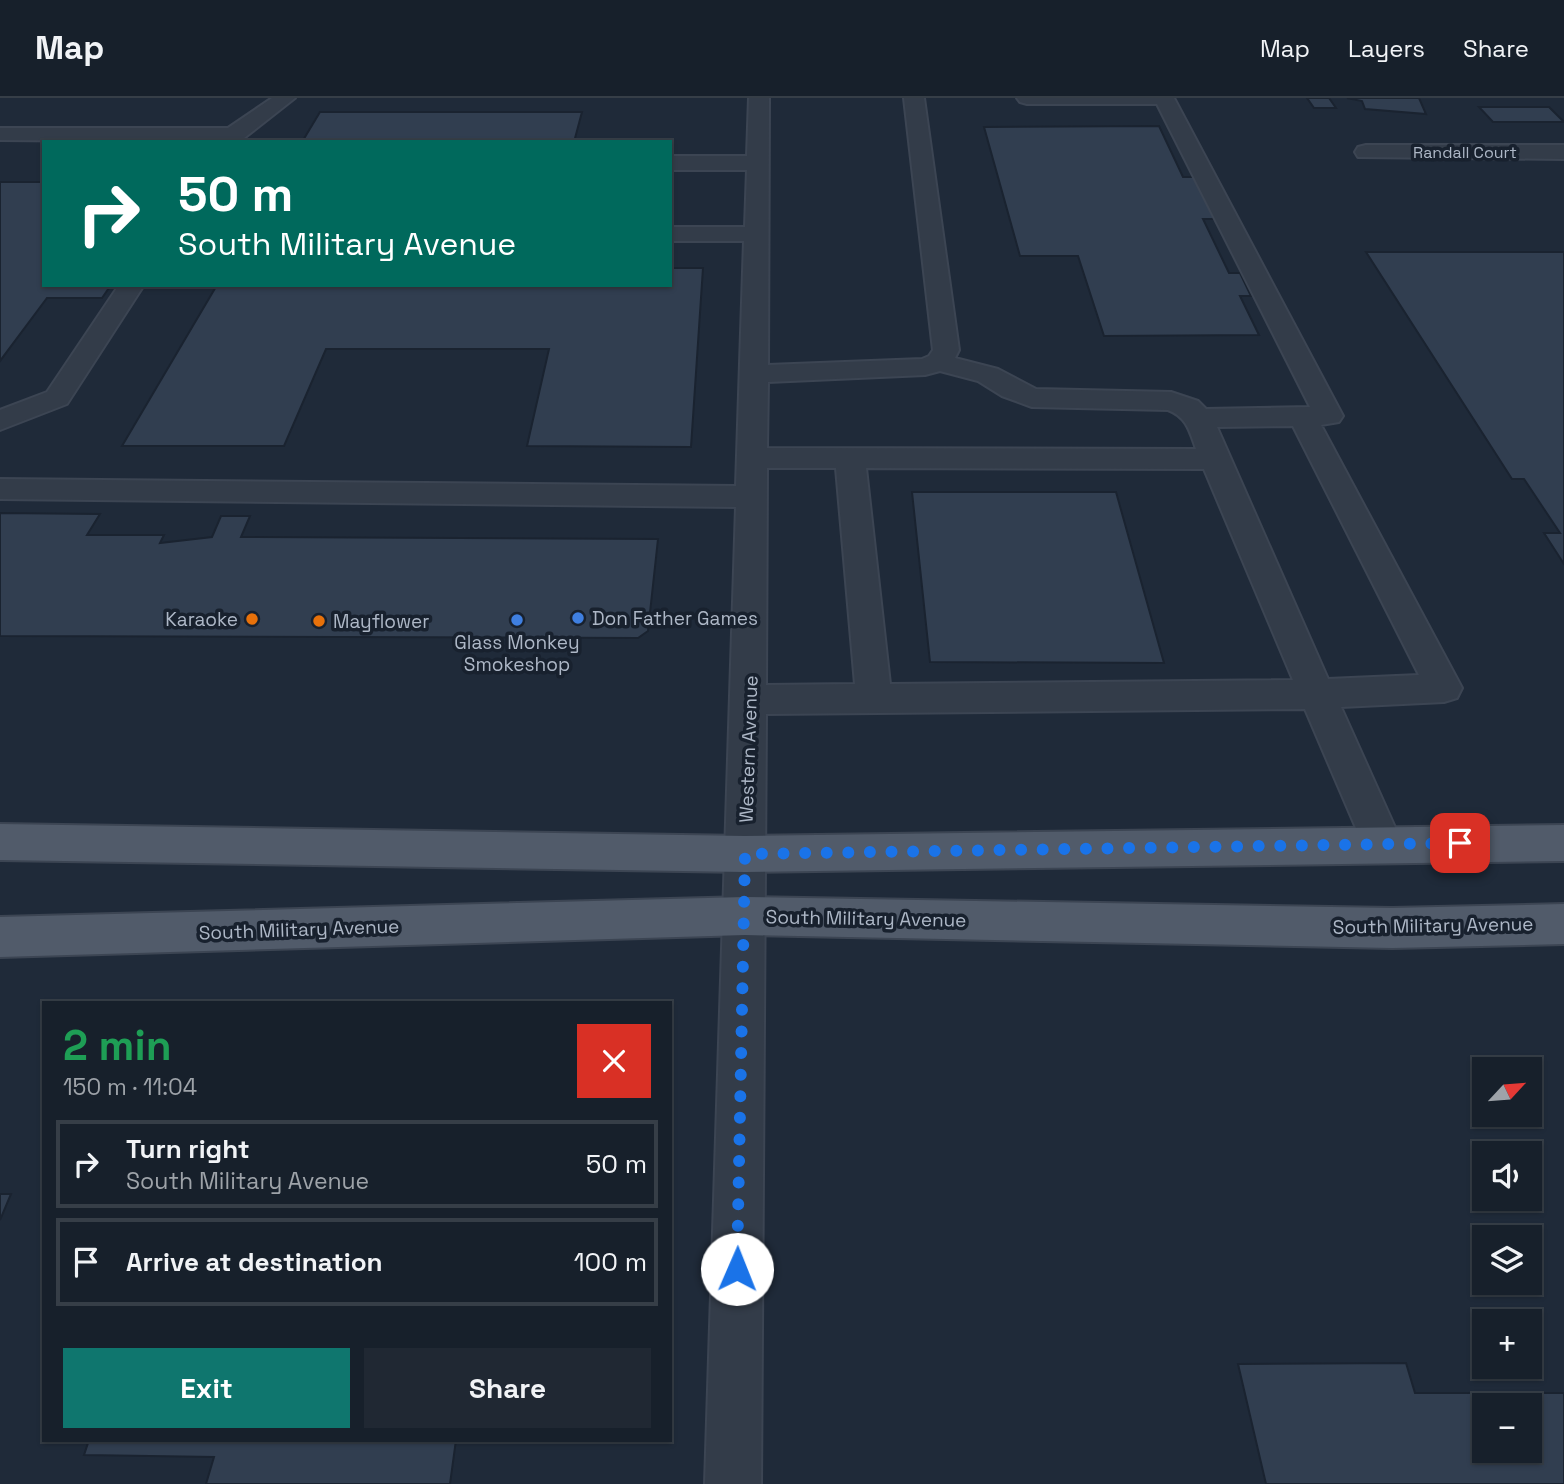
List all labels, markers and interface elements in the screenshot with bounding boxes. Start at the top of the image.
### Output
text: Map [35,27,104,69]
text: Map [1260,33,1310,64]
text: Layers [1348,33,1425,64]
text: Share [1463,33,1529,64]
street label: Randall Court [1413,142,1517,163]
text: 50 m [178,163,293,225]
icon: right [63,168,154,259]
text: South Military Avenue [178,224,516,264]
place label: Don Father Games [592,606,758,631]
place label: Karaoke [165,607,238,632]
place label: Mayflower [333,609,429,634]
marker: Don Father Games [570,610,586,626]
marker: Karaoke [244,611,260,627]
marker: Glass Monkey Smokeshop [509,612,525,628]
marker: Mayflower [311,613,327,629]
place label: Glass Monkey Smokeshop [454,630,580,677]
street label: Western Avenue [733,675,764,823]
pin [1430,813,1490,873]
icon: arrive [1441,824,1479,862]
street label: South Military Avenue [765,904,967,933]
street label: South Military Avenue [1332,911,1534,940]
street label: South Military Avenue [198,914,400,945]
text: 2 min [63,1019,172,1072]
button: close [577,1024,651,1098]
north arrow [1472,1057,1542,1127]
map controls [1472,1057,1542,1463]
text: 150 m · 11:04 [63,1072,197,1102]
text: Turn right [126,1132,250,1166]
button: sound [1472,1141,1542,1211]
icon: right [67,1145,105,1183]
text: 50 m [586,1147,647,1181]
text: South Military Avenue [126,1166,369,1196]
button: layers [1472,1225,1542,1295]
position arrow [700,1232,774,1306]
icon: arrive [67,1243,105,1281]
text: Arrive at destination [126,1245,383,1279]
text: 100 m [574,1245,647,1279]
button: + [1472,1309,1542,1379]
button: Exit [63,1348,350,1428]
button: Share [364,1348,651,1428]
button: − [1472,1393,1542,1463]

